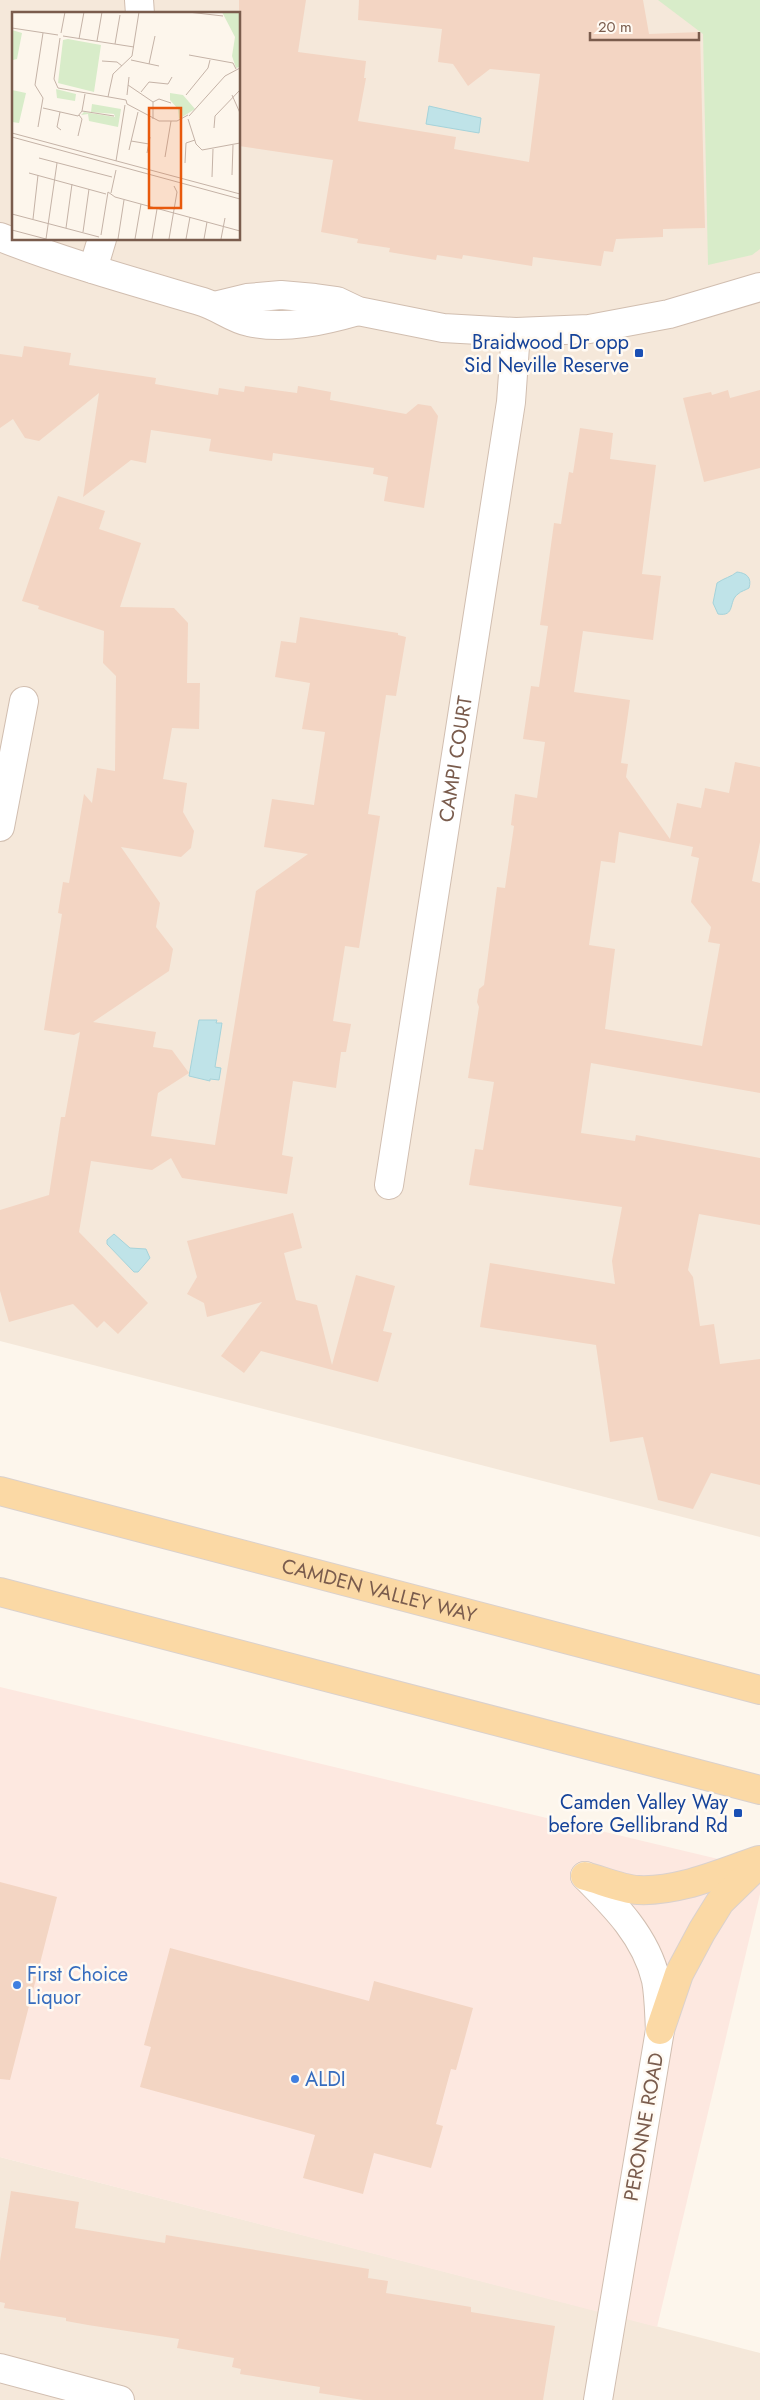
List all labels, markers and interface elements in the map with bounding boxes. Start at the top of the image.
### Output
scale bar [590,10,699,42]
inset map [12,12,240,240]
text: 20 m [598,16,632,38]
place label: Braidwood Dr opp Sid Neville Reserve [464,328,629,380]
marker: Braidwood Dr opp Sid Neville Reserve [633,347,645,359]
street label: CAMPI COURT [431,693,480,824]
street label: CAMDEN VALLEY WAY [279,1551,481,1630]
place label: Camden Valley Way before Gellibrand Rd [548,1788,728,1840]
marker: Camden Valley Way before Gellibrand Rd [732,1807,744,1819]
place label: First Choice Liquor [27,1960,128,2012]
marker: First Choice Liquor [11,1979,23,1991]
street label: PERONNE ROAD [617,2051,671,2203]
place label: ALDI [305,2065,346,2094]
marker: ALDI [289,2073,301,2085]

